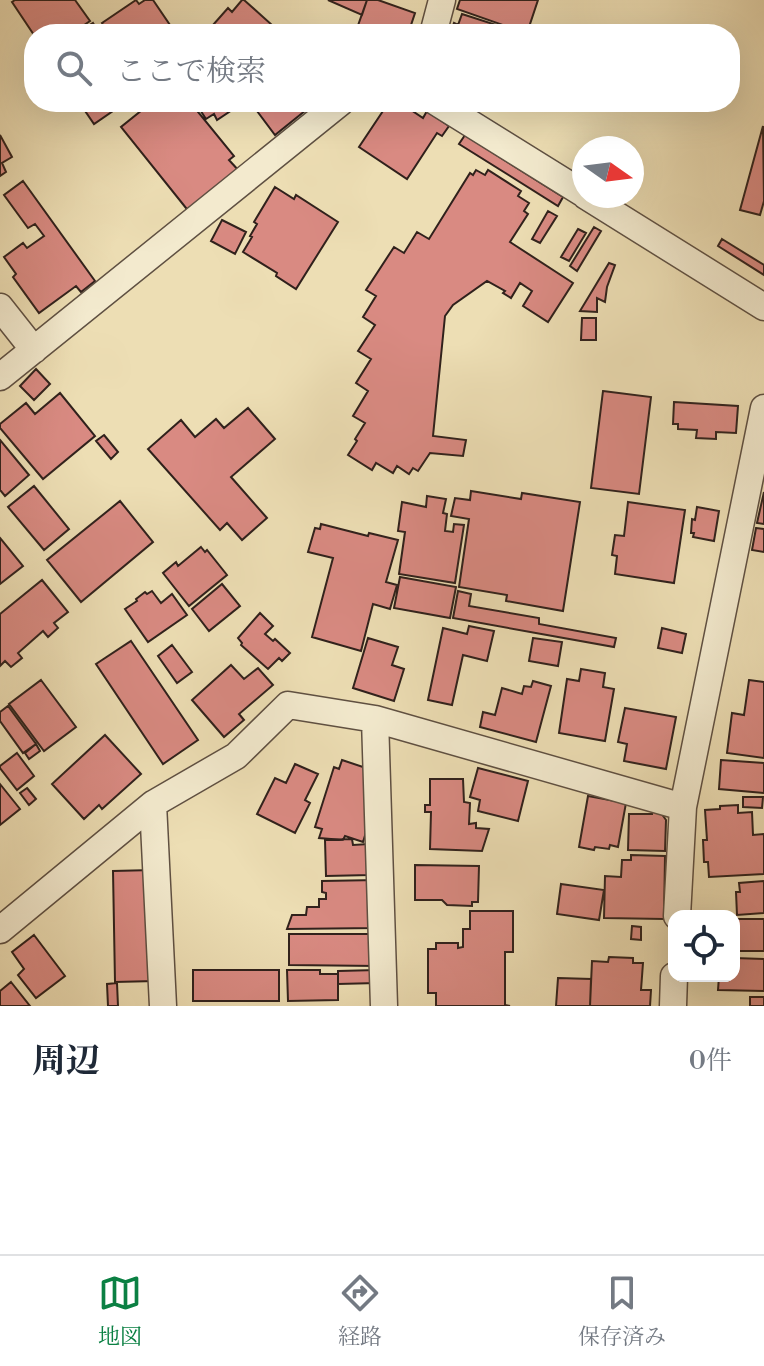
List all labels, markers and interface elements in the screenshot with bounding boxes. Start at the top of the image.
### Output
search box [24,24,740,112]
icon: search [52,46,96,90]
text: ここで検索 [116,53,266,91]
north arrow [572,136,644,208]
map controls [668,910,740,982]
button: locate [668,910,740,982]
text: 周辺 [32,1041,100,1083]
text: 0件 [689,1045,732,1077]
tab: 地図 [98,1271,142,1351]
tab: 経路 [338,1271,382,1351]
tab: 保存済み [578,1271,666,1351]

